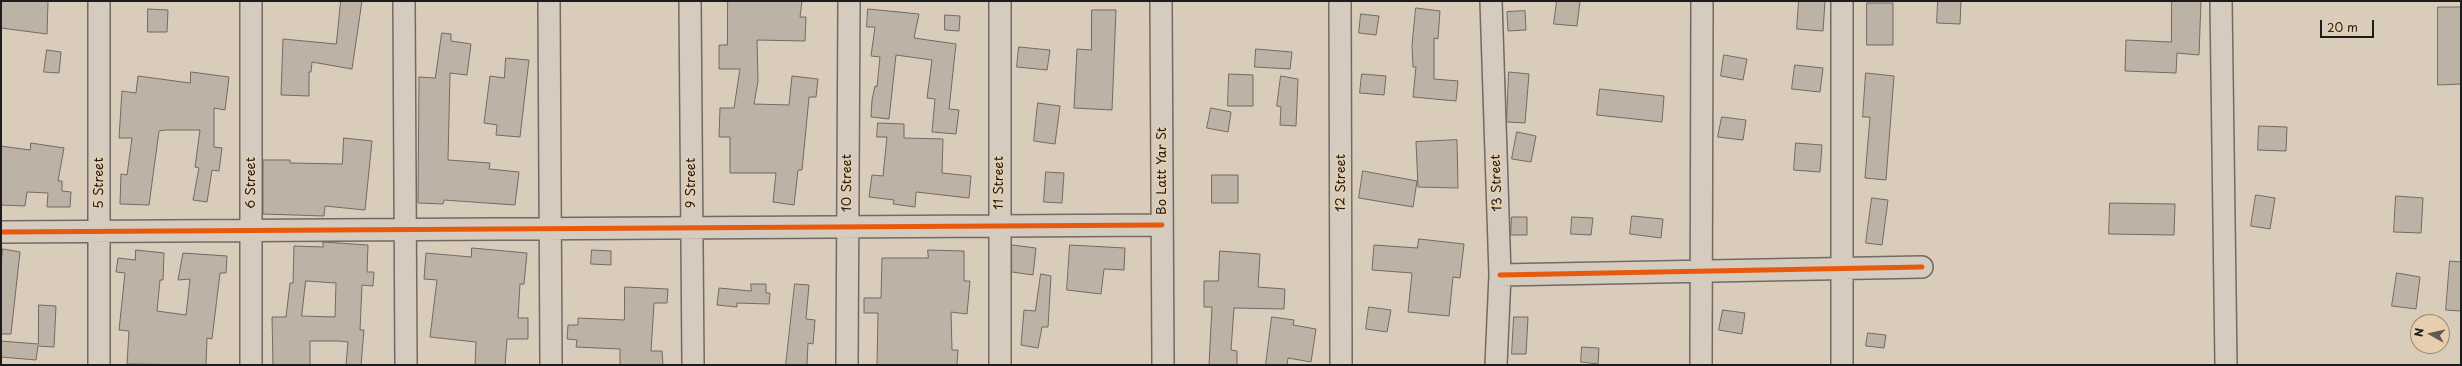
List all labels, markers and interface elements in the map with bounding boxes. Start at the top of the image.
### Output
scale bar [2322,12,2376,38]
text: 20 m [2327,18,2358,36]
street label: Bo Latt Yar St [1154,127,1170,215]
street label: 10 Street [839,154,855,212]
street label: 12 Street [1333,154,1349,212]
street label: 13 Street [1488,154,1506,212]
street label: 11 Street [991,156,1007,210]
street label: 5 Street [91,157,107,209]
street label: 6 Street [243,157,259,209]
street label: 9 Street [683,158,699,208]
north arrow [2410,314,2450,354]
text: N [2410,327,2428,338]

